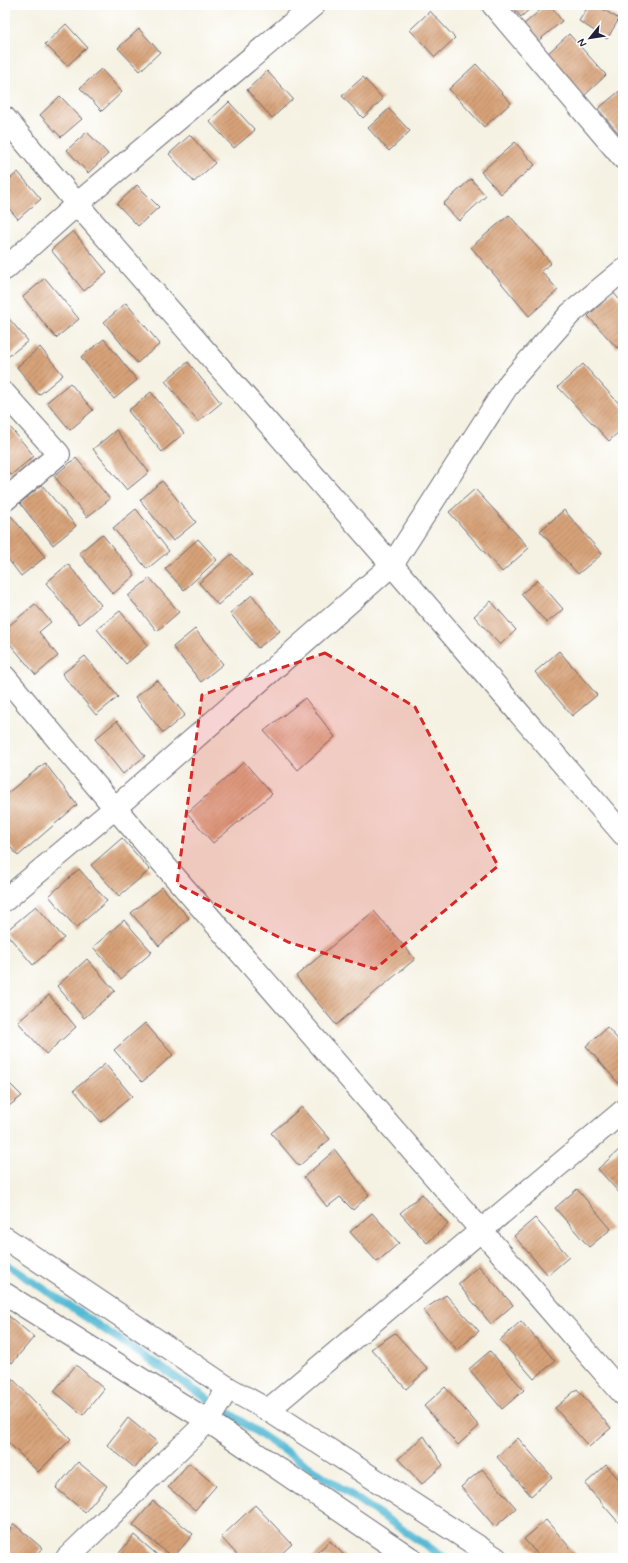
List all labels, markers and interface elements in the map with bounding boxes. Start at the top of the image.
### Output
north arrow [570,18,610,58]
text: N [574,36,590,49]

